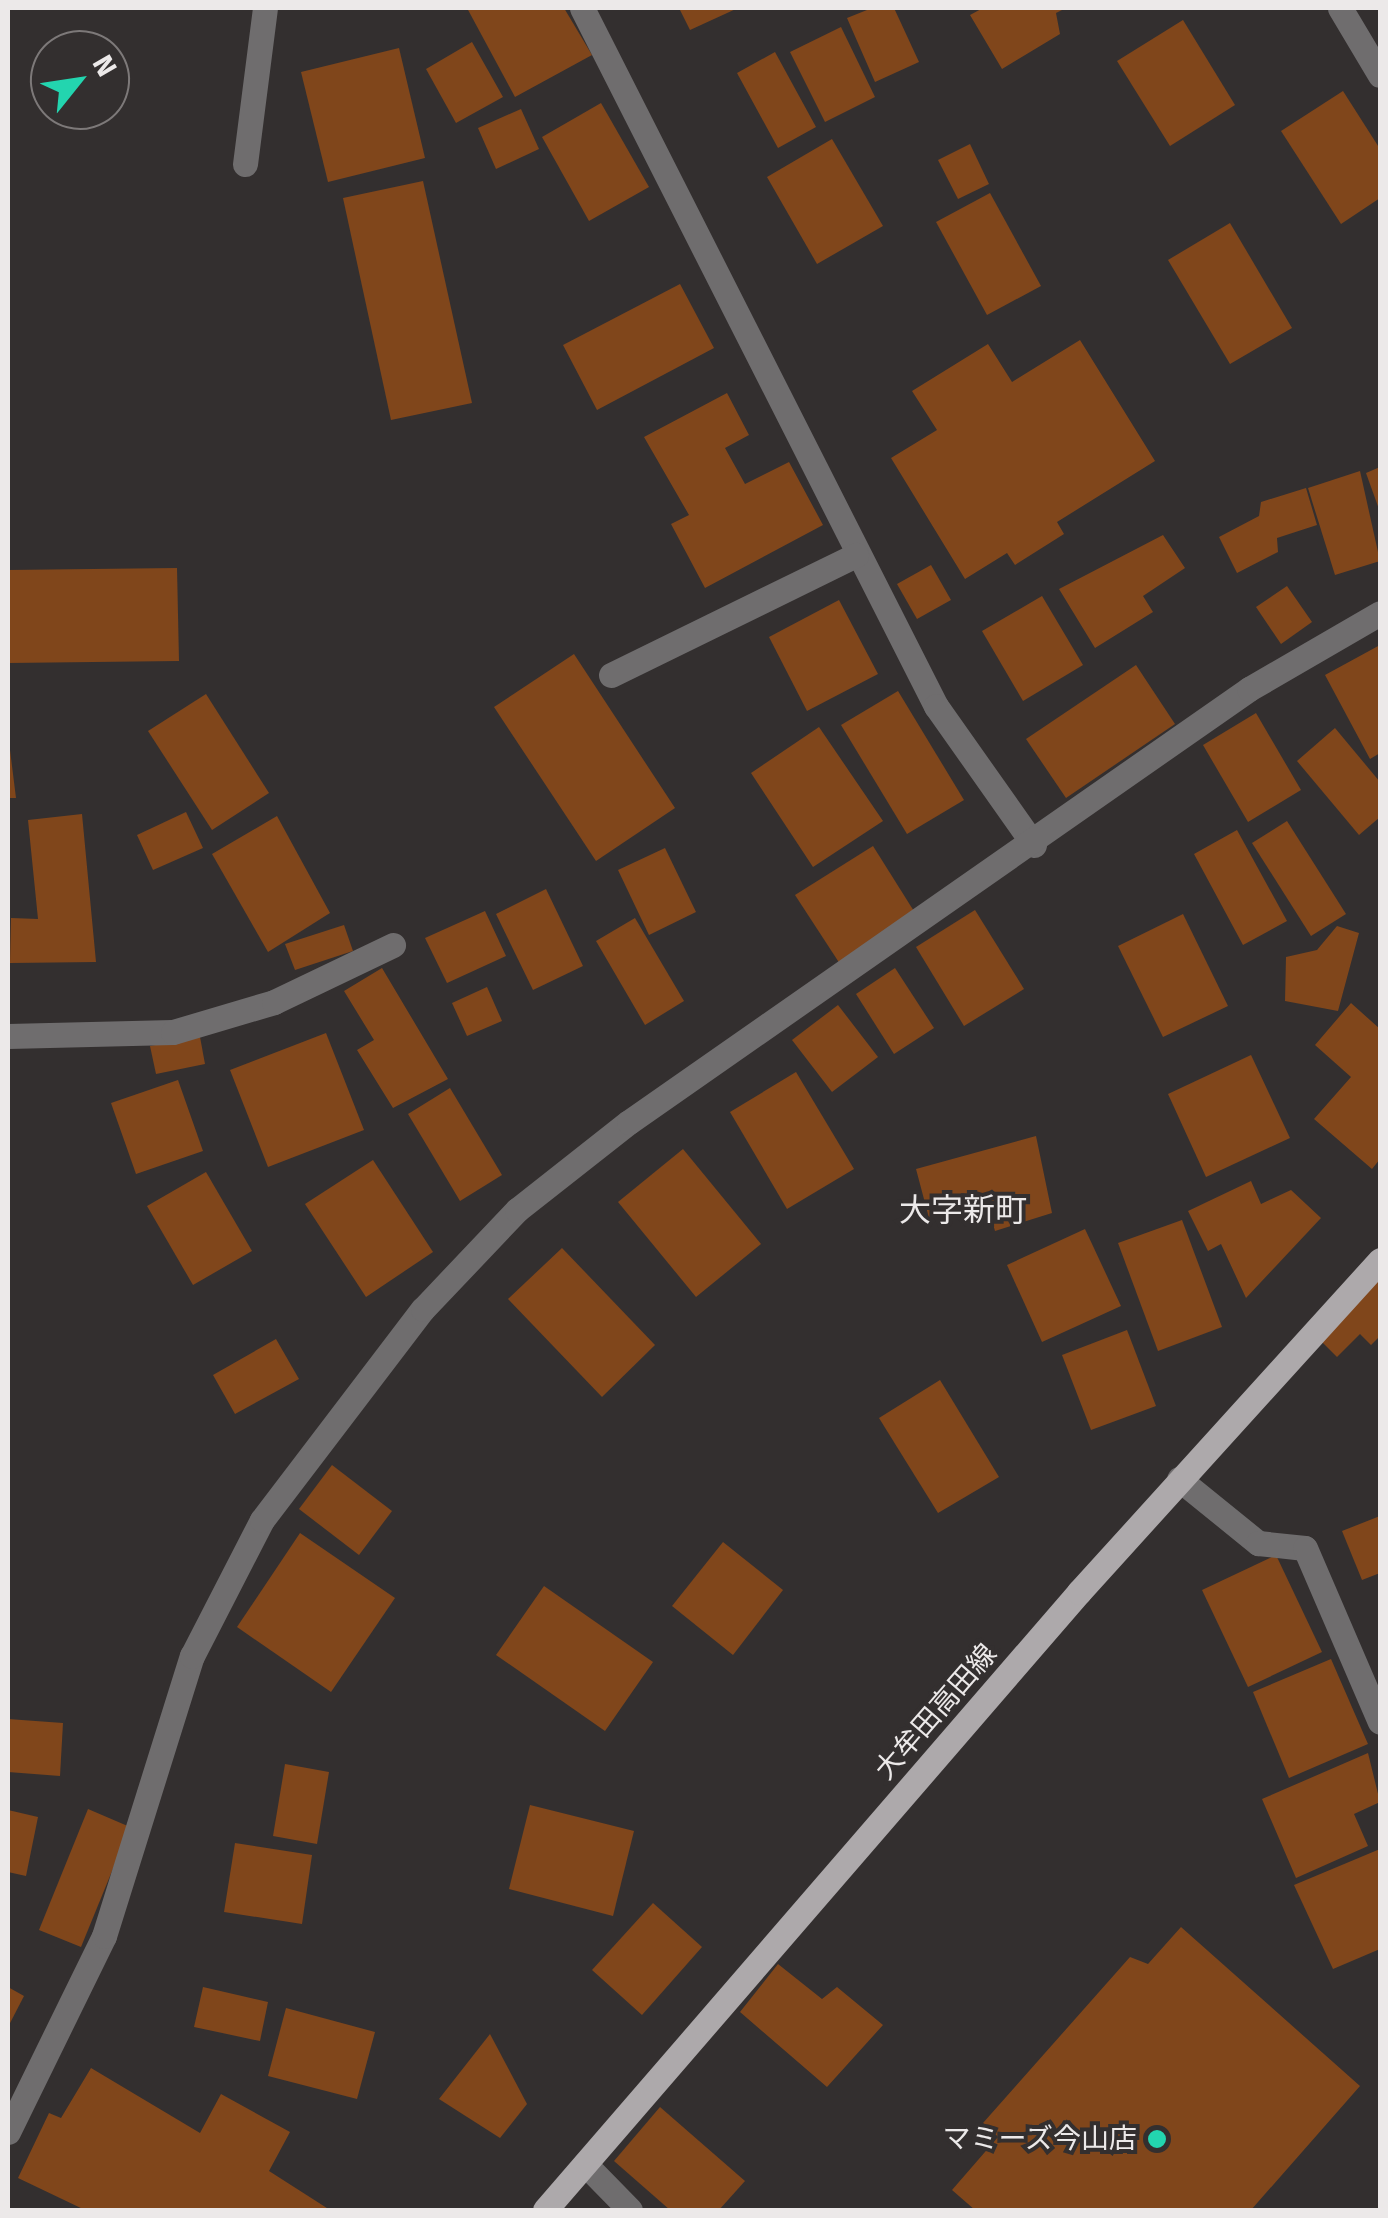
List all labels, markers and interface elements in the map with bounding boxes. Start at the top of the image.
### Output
north arrow [30,30,130,130]
text: N [86,49,124,82]
district label: 大字新町 [899,1191,1027,1229]
street label: 大牟田高田線 [868,1638,1004,1786]
place label: マミーズ今山店 [941,2122,1137,2156]
marker: マミーズ今山店 [1146,2128,1168,2150]

